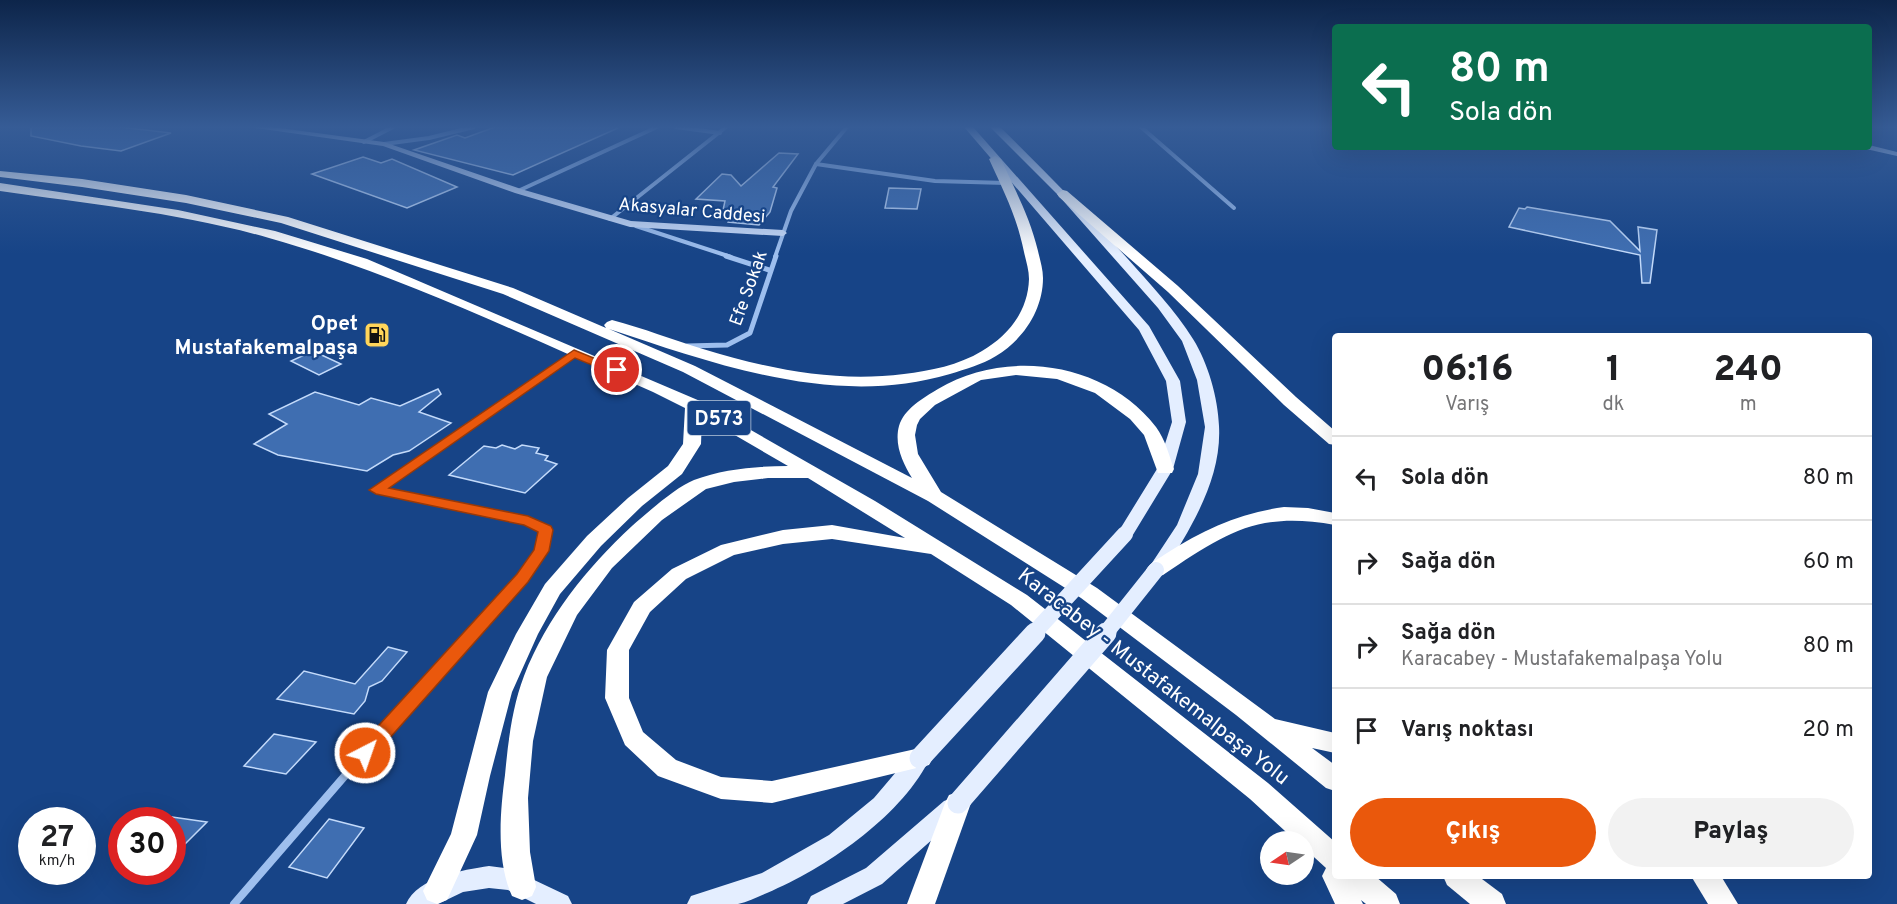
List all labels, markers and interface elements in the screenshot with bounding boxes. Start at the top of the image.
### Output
text: 80 m [1449,44,1550,97]
icon: left [1350,48,1428,126]
text: Sola dön [1449,96,1553,130]
street label: Akasyalar Caddesi [617,194,766,229]
street label: Efe Sokak [725,248,774,329]
place label: Opet Mustafakemalpaşa [174,311,358,362]
fuel station icon: Opet Mustafakemalpaşa [362,320,392,350]
pin [591,344,642,395]
text: 06:16 [1421,348,1513,394]
text: 1 [1606,348,1621,394]
text: 240 [1713,348,1783,394]
icon: arrive [600,353,633,386]
text: Varış [1445,392,1490,418]
text: dk [1602,392,1624,418]
text: m [1740,392,1757,418]
road number: D573 [688,401,750,435]
icon: left [1350,462,1383,495]
text: Sola dön [1401,465,1489,492]
text: 80 m [1803,465,1854,492]
icon: right [1350,546,1383,579]
text: Sağa dön [1401,549,1496,576]
text: 60 m [1803,549,1854,576]
street label: Karacabey - Mustafakemalpaşa Yolu [1012,563,1294,792]
text: Sağa dön [1401,620,1496,647]
icon: right [1350,630,1383,663]
text: 80 m [1803,633,1854,660]
text: Karacabey - Mustafakemalpaşa Yolu [1401,647,1723,673]
icon: arrive [1350,714,1383,747]
text: Varış noktası [1401,717,1534,744]
text: 20 m [1803,717,1854,744]
position arrow [333,721,397,785]
button: Çıkış [1350,798,1596,867]
button: Paylaş [1608,798,1854,867]
speed limit sign: 30 [108,807,186,885]
text: 27 [40,820,74,857]
north arrow [1260,831,1314,885]
map controls [1260,831,1314,885]
text: km/h [39,852,75,871]

